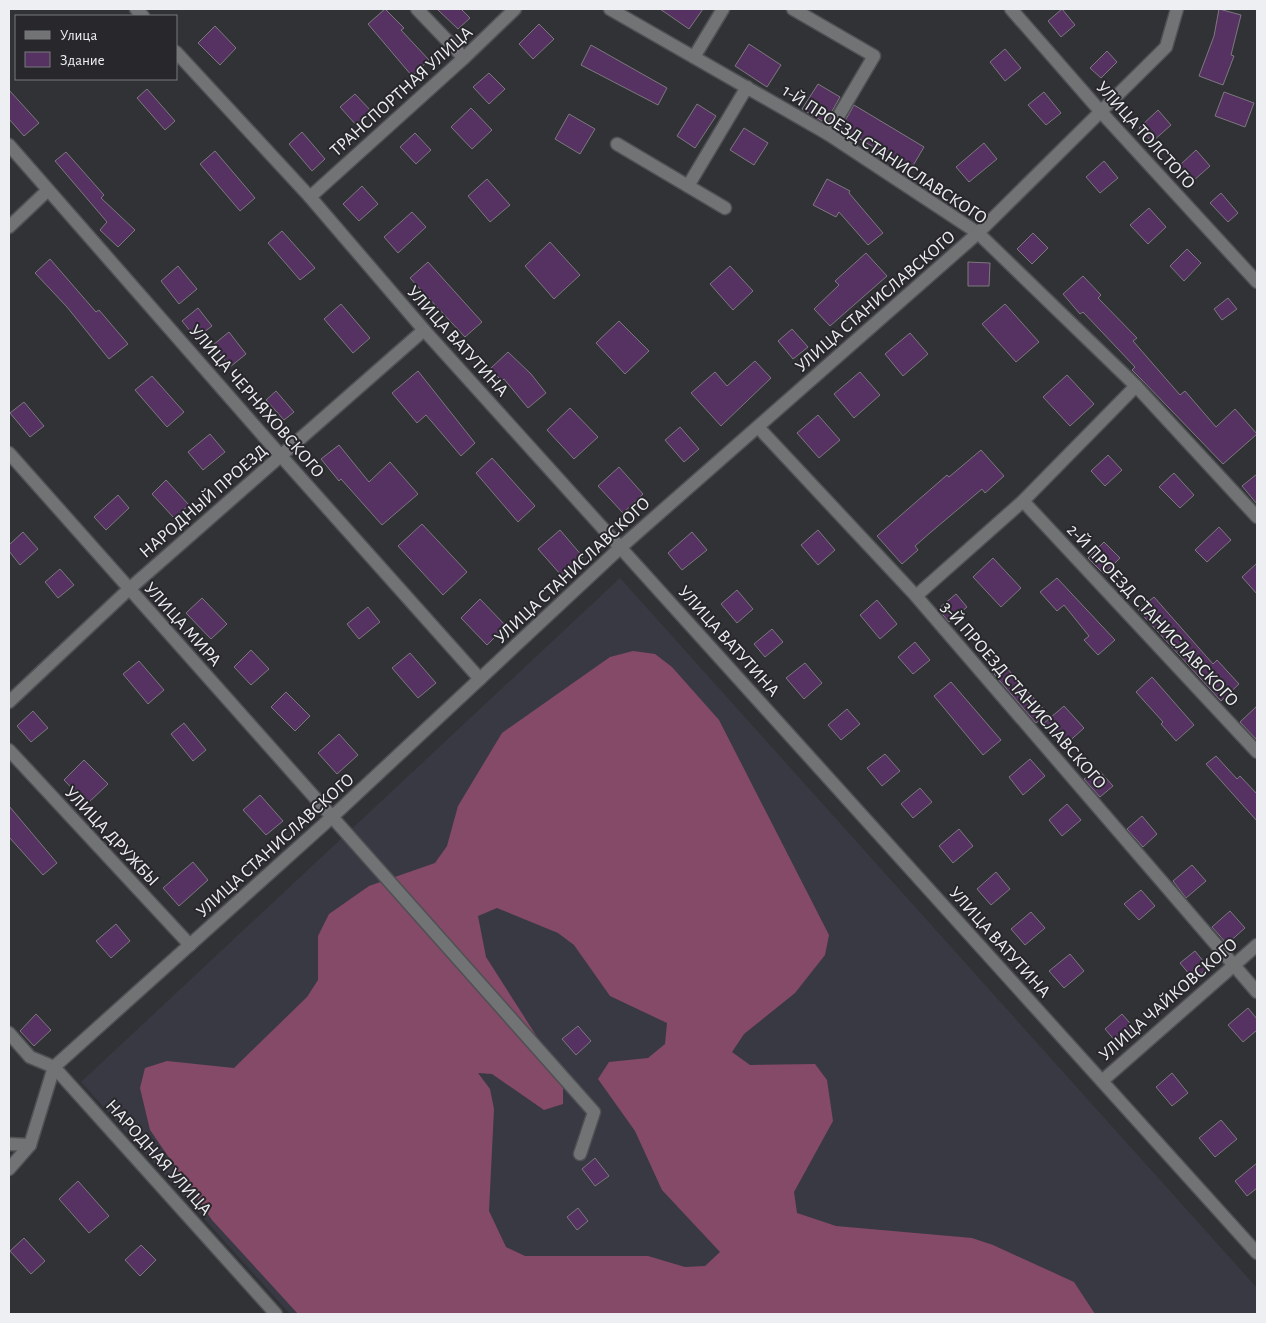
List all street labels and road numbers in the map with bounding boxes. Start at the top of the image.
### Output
street label: ТРАНСПОРТНАЯ УЛИЦА [327,23,477,160]
street label: УЛИЦА ТОЛСТОГО [1092,78,1198,193]
street label: 1-Й ПРОЕЗД СТАНИСЛАВСКОГО [779,80,991,228]
street label: УЛИЦА СТАНИСЛАВСКОГО [792,228,959,376]
street label: УЛИЦА ВАТУТИНА [403,283,512,401]
street label: УЛИЦА ЧЕРНЯХОВСКОГО [185,322,327,481]
street label: НАРОДНЫЙ ПРОЕЗД [135,440,271,562]
street label: УЛИЦА СТАНИСЛАВСКОГО [491,494,654,647]
street label: 2-Й ПРОЕЗД СТАНИСЛАВСКОГО [1063,520,1243,710]
street label: УЛИЦА МИРА [140,579,225,670]
street label: УЛИЦА ВАТУТИНА [674,583,783,701]
street label: 3-Й ПРОЕЗД СТАНИСЛАВСКОГО [937,597,1111,793]
street label: УЛИЦА СТАНИСЛАВСКОГО [193,770,358,921]
street label: УЛИЦА ДРУЖБЫ [61,783,162,890]
street label: УЛИЦА ВАТУТИНА [945,884,1054,1002]
street label: УЛИЦА ЧАЙКОВСКОГО [1095,933,1241,1065]
street label: НАРОДНАЯ УЛИЦА [102,1096,215,1219]

